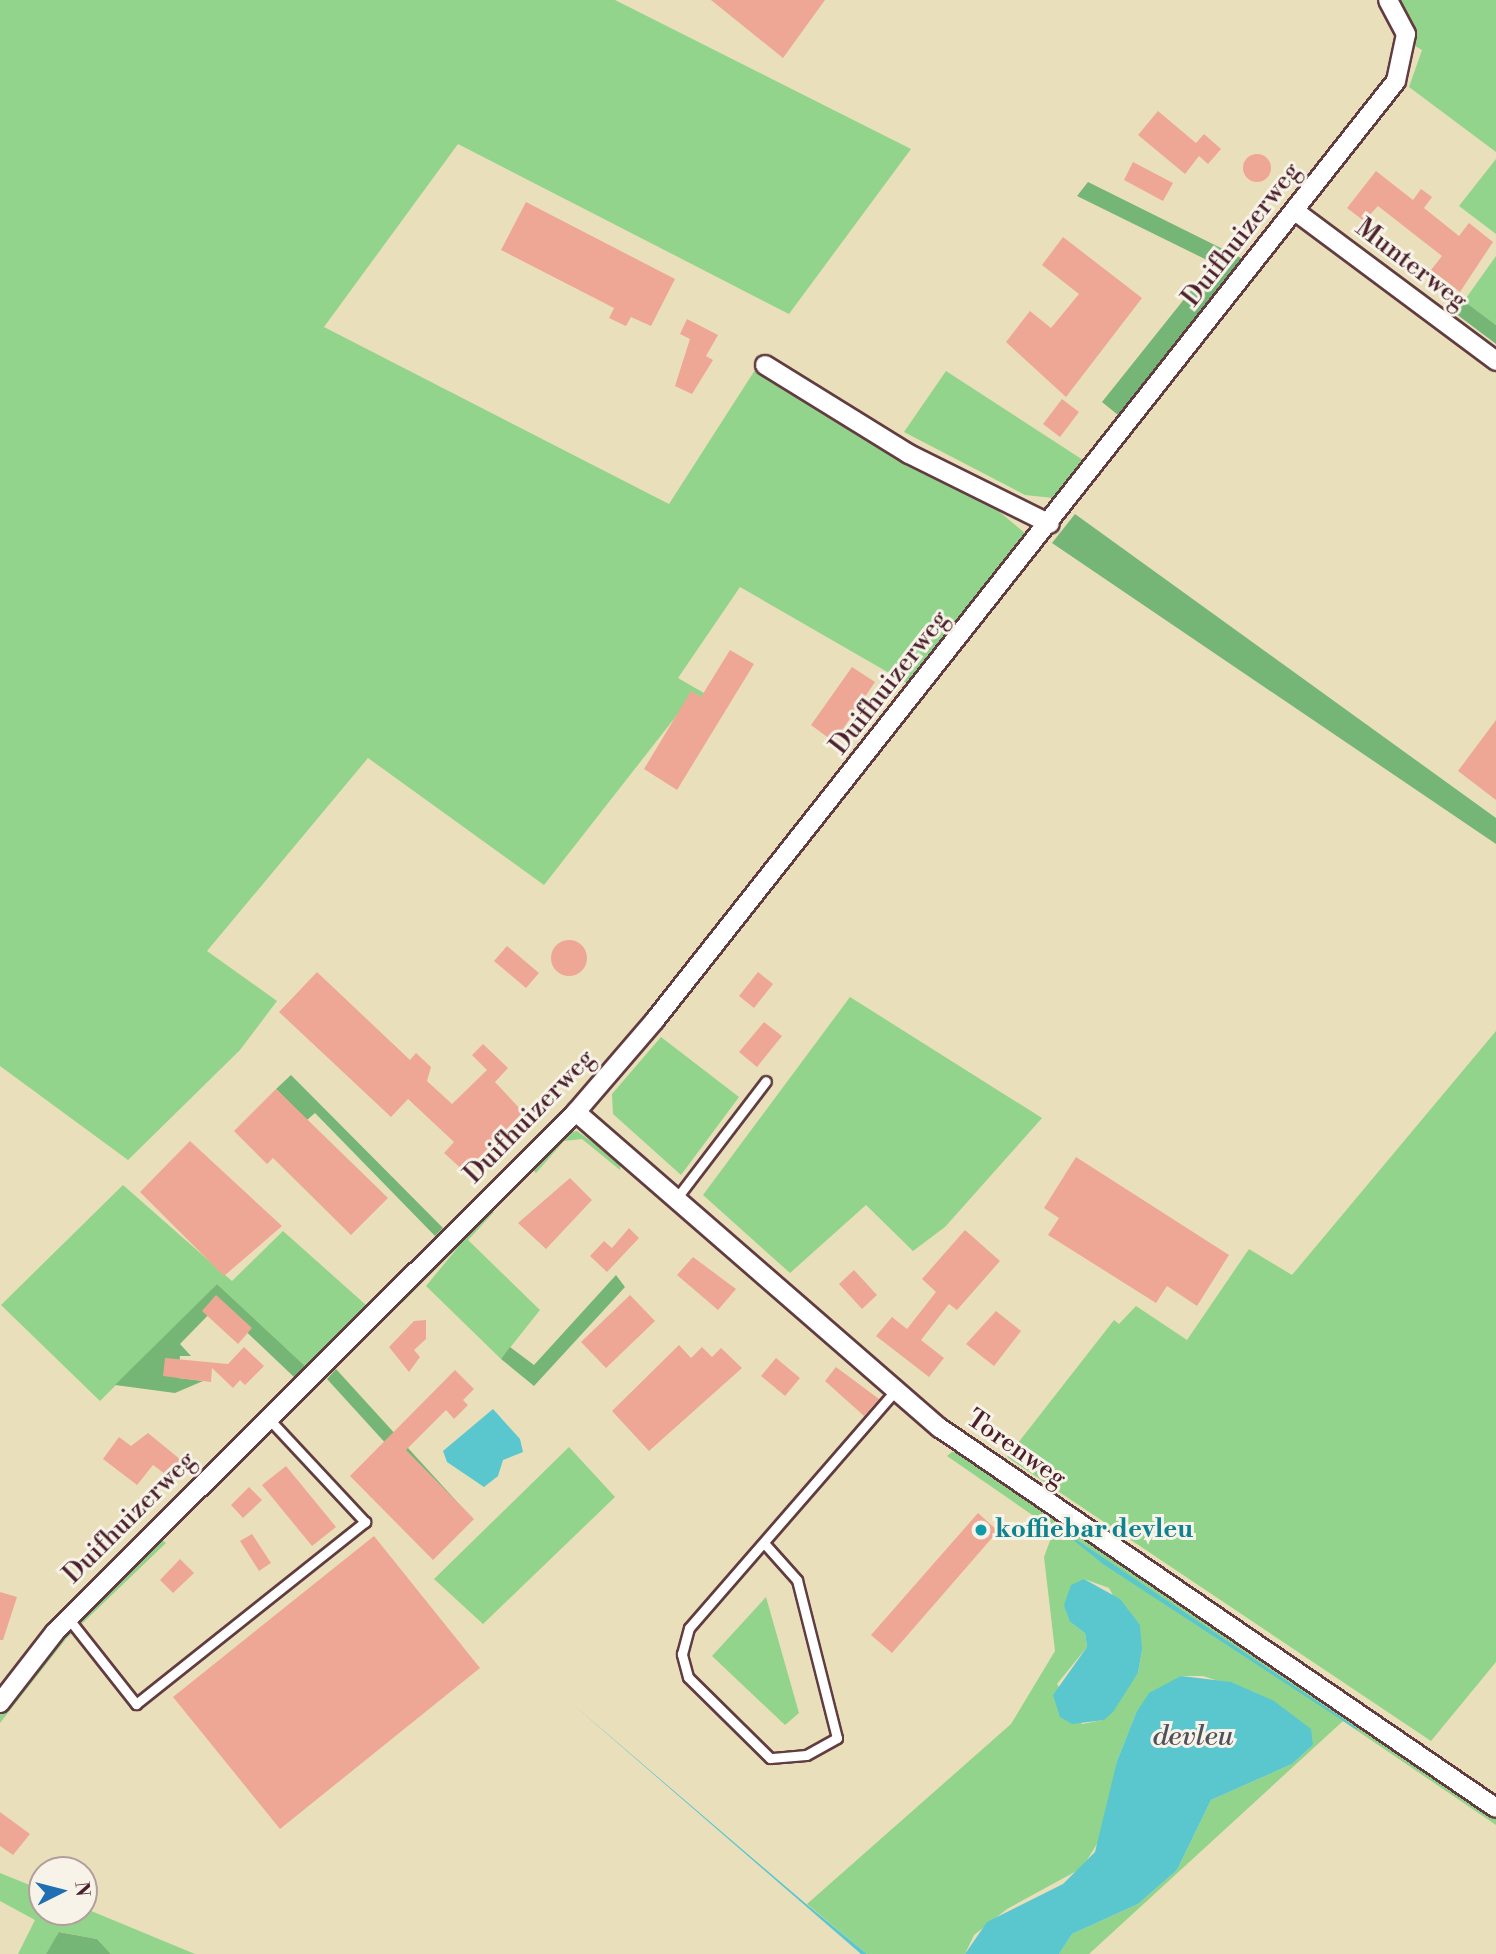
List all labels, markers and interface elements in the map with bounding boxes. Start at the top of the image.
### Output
street label: Duifhuizerweg [1176,157,1308,313]
street label: Munterweg [1349,213,1473,317]
street label: Duifhuizerweg [824,605,956,761]
street label: Duifhuizerweg [458,1044,602,1190]
street label: Torenweg [960,1403,1072,1495]
street label: Duifhuizerweg [57,1445,203,1591]
place label: koffiebar devleu [995,1514,1193,1546]
marker: koffiebar devleu [973,1522,989,1538]
water label: devleu [1152,1720,1234,1754]
north arrow [28,1856,98,1926]
text: N [69,1880,95,1898]

